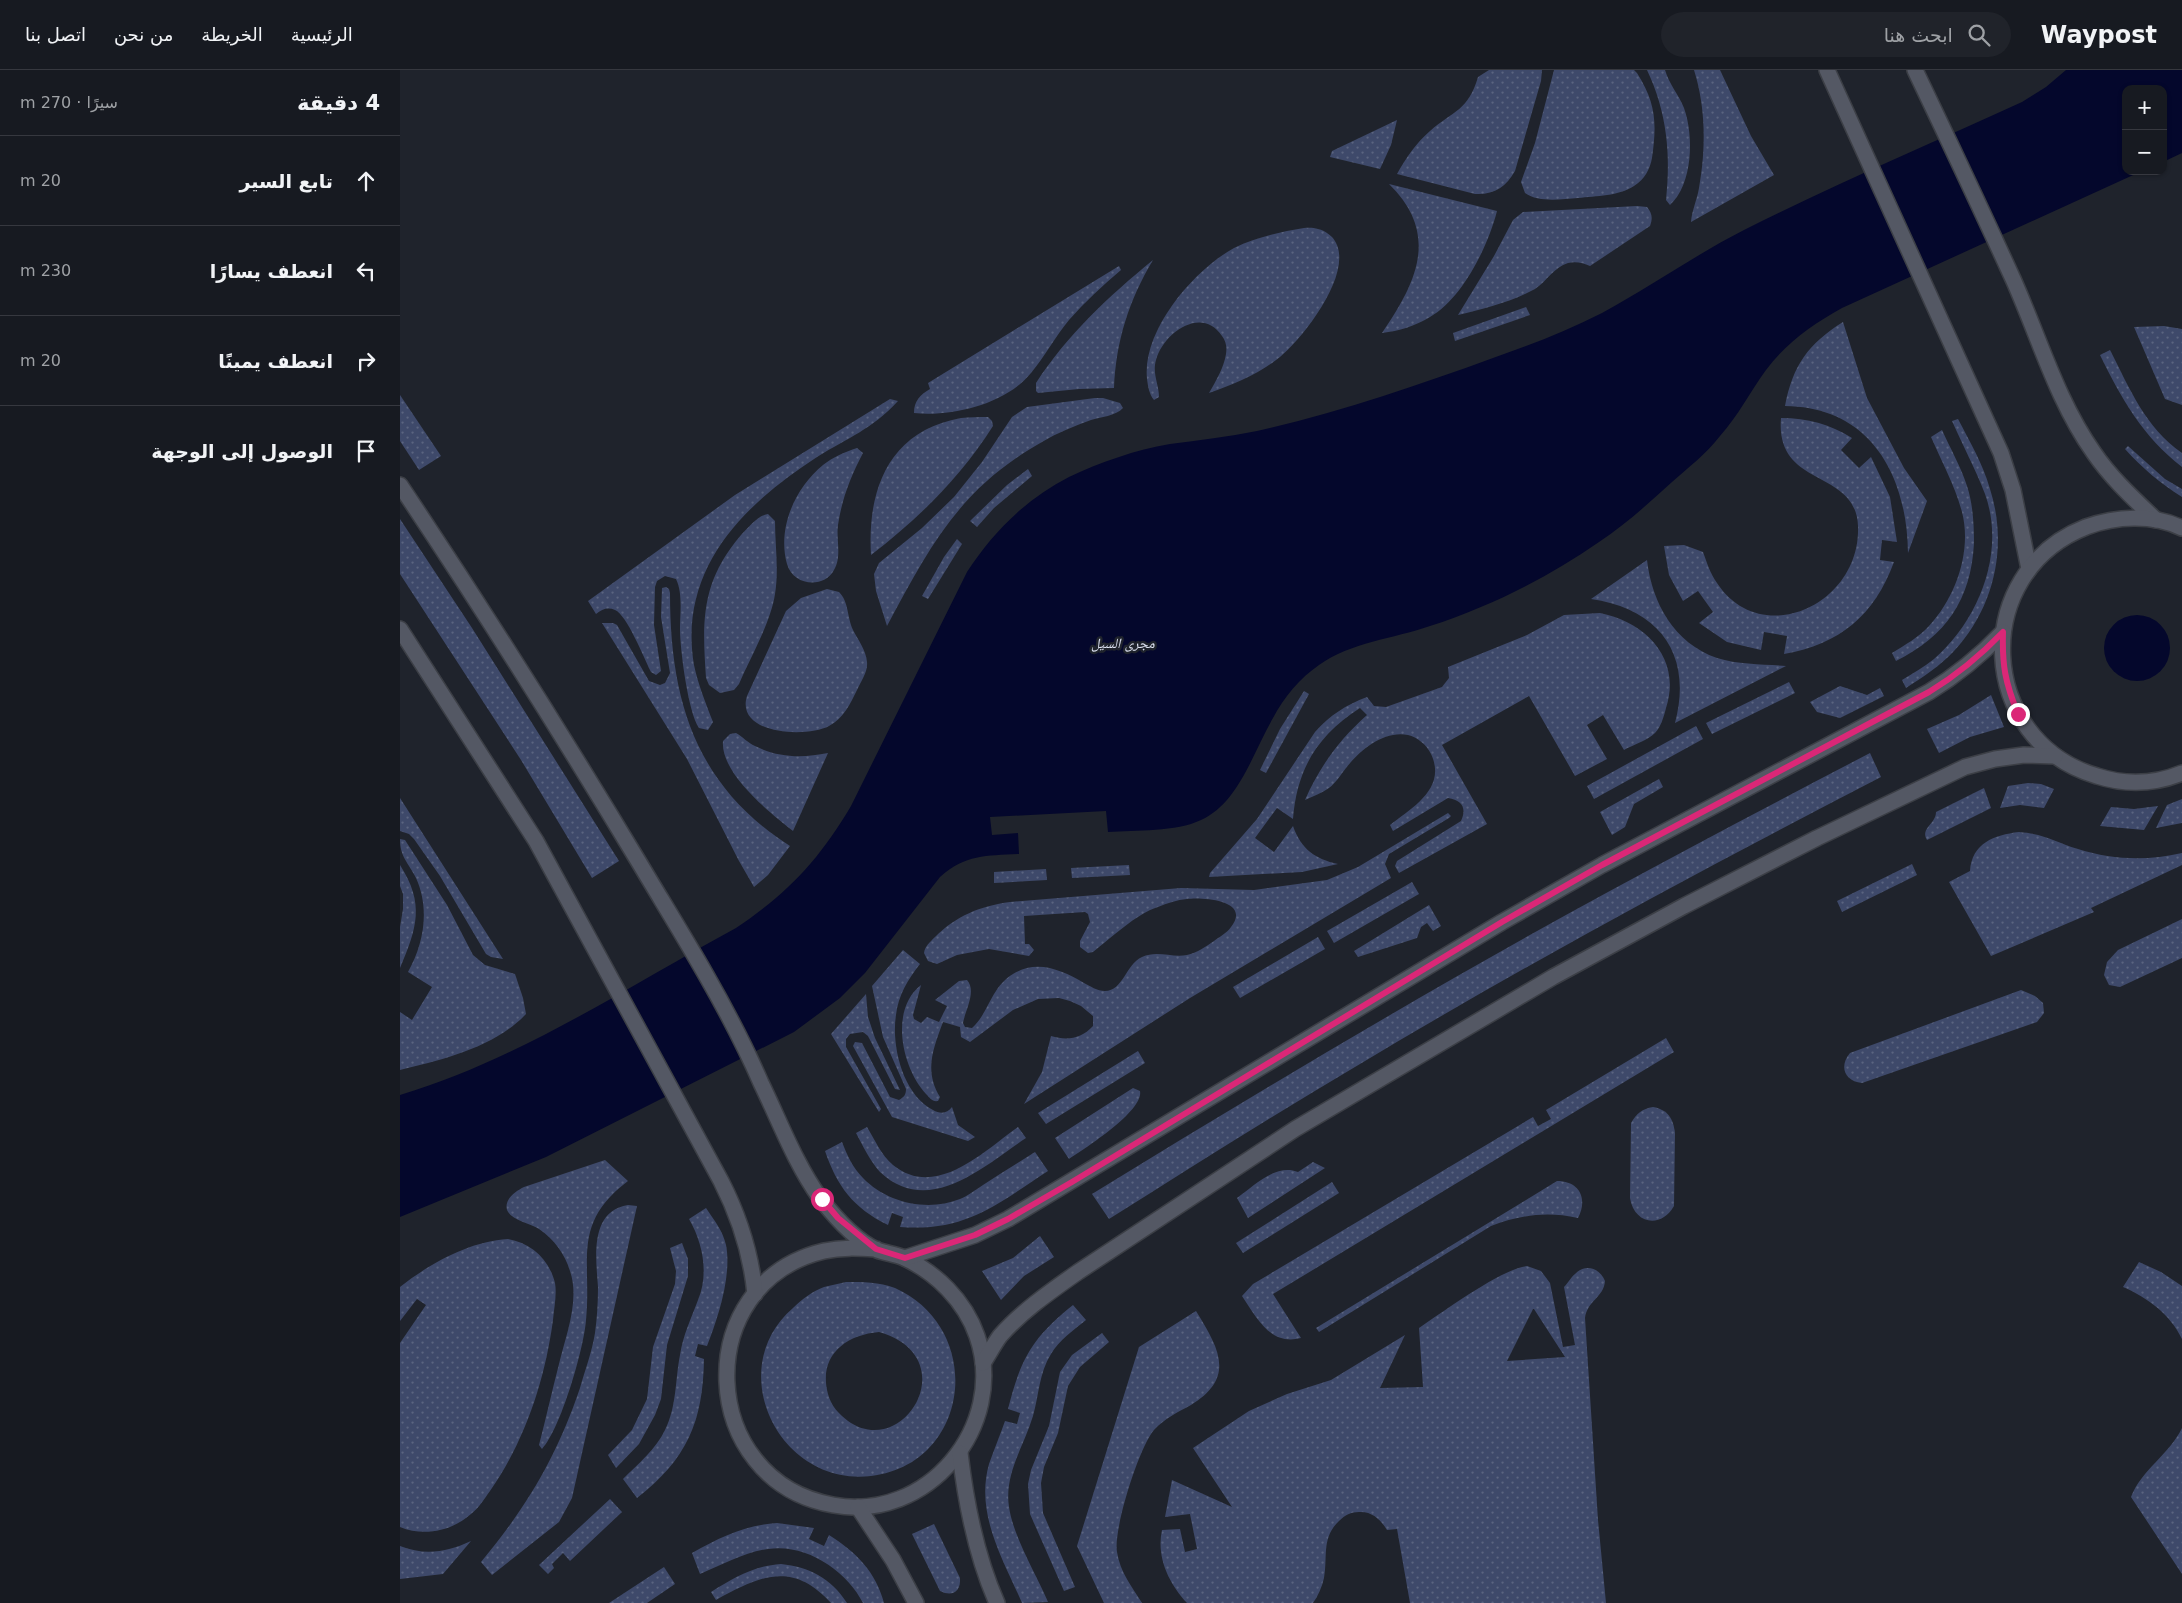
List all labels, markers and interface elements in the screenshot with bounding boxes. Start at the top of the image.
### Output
search box [1661,12,2011,57]
icon: search [1965,21,1993,49]
text: Waypost [2041,21,2157,49]
text: اتصل بنا [25,24,86,45]
text: من نحن [114,24,173,45]
text: الخريطة [201,24,263,45]
text: الرئيسية [291,24,353,45]
text: ابحث هنا [1884,24,1953,46]
map controls [2122,85,2167,175]
button: + [2122,85,2167,130]
text: 4 دقيقة [297,91,380,115]
text: سيرًا · 270 m [20,93,118,112]
button: − [2122,130,2167,175]
icon: ahead [352,167,380,195]
text: تابع السير [239,170,333,192]
text: 20 m [20,171,61,190]
icon: left [352,257,380,285]
text: انعطف يسارًا [210,260,333,282]
text: 230 m [20,261,71,280]
icon: right [352,347,380,375]
text: انعطف يمينًا [218,350,333,372]
text: 20 m [20,351,61,370]
icon: arrive [352,437,380,465]
text: الوصول إلى الوجهة [151,440,333,462]
water label: مجرى السيل [1091,635,1155,652]
route end [2007,703,2030,726]
route start [811,1188,834,1211]

